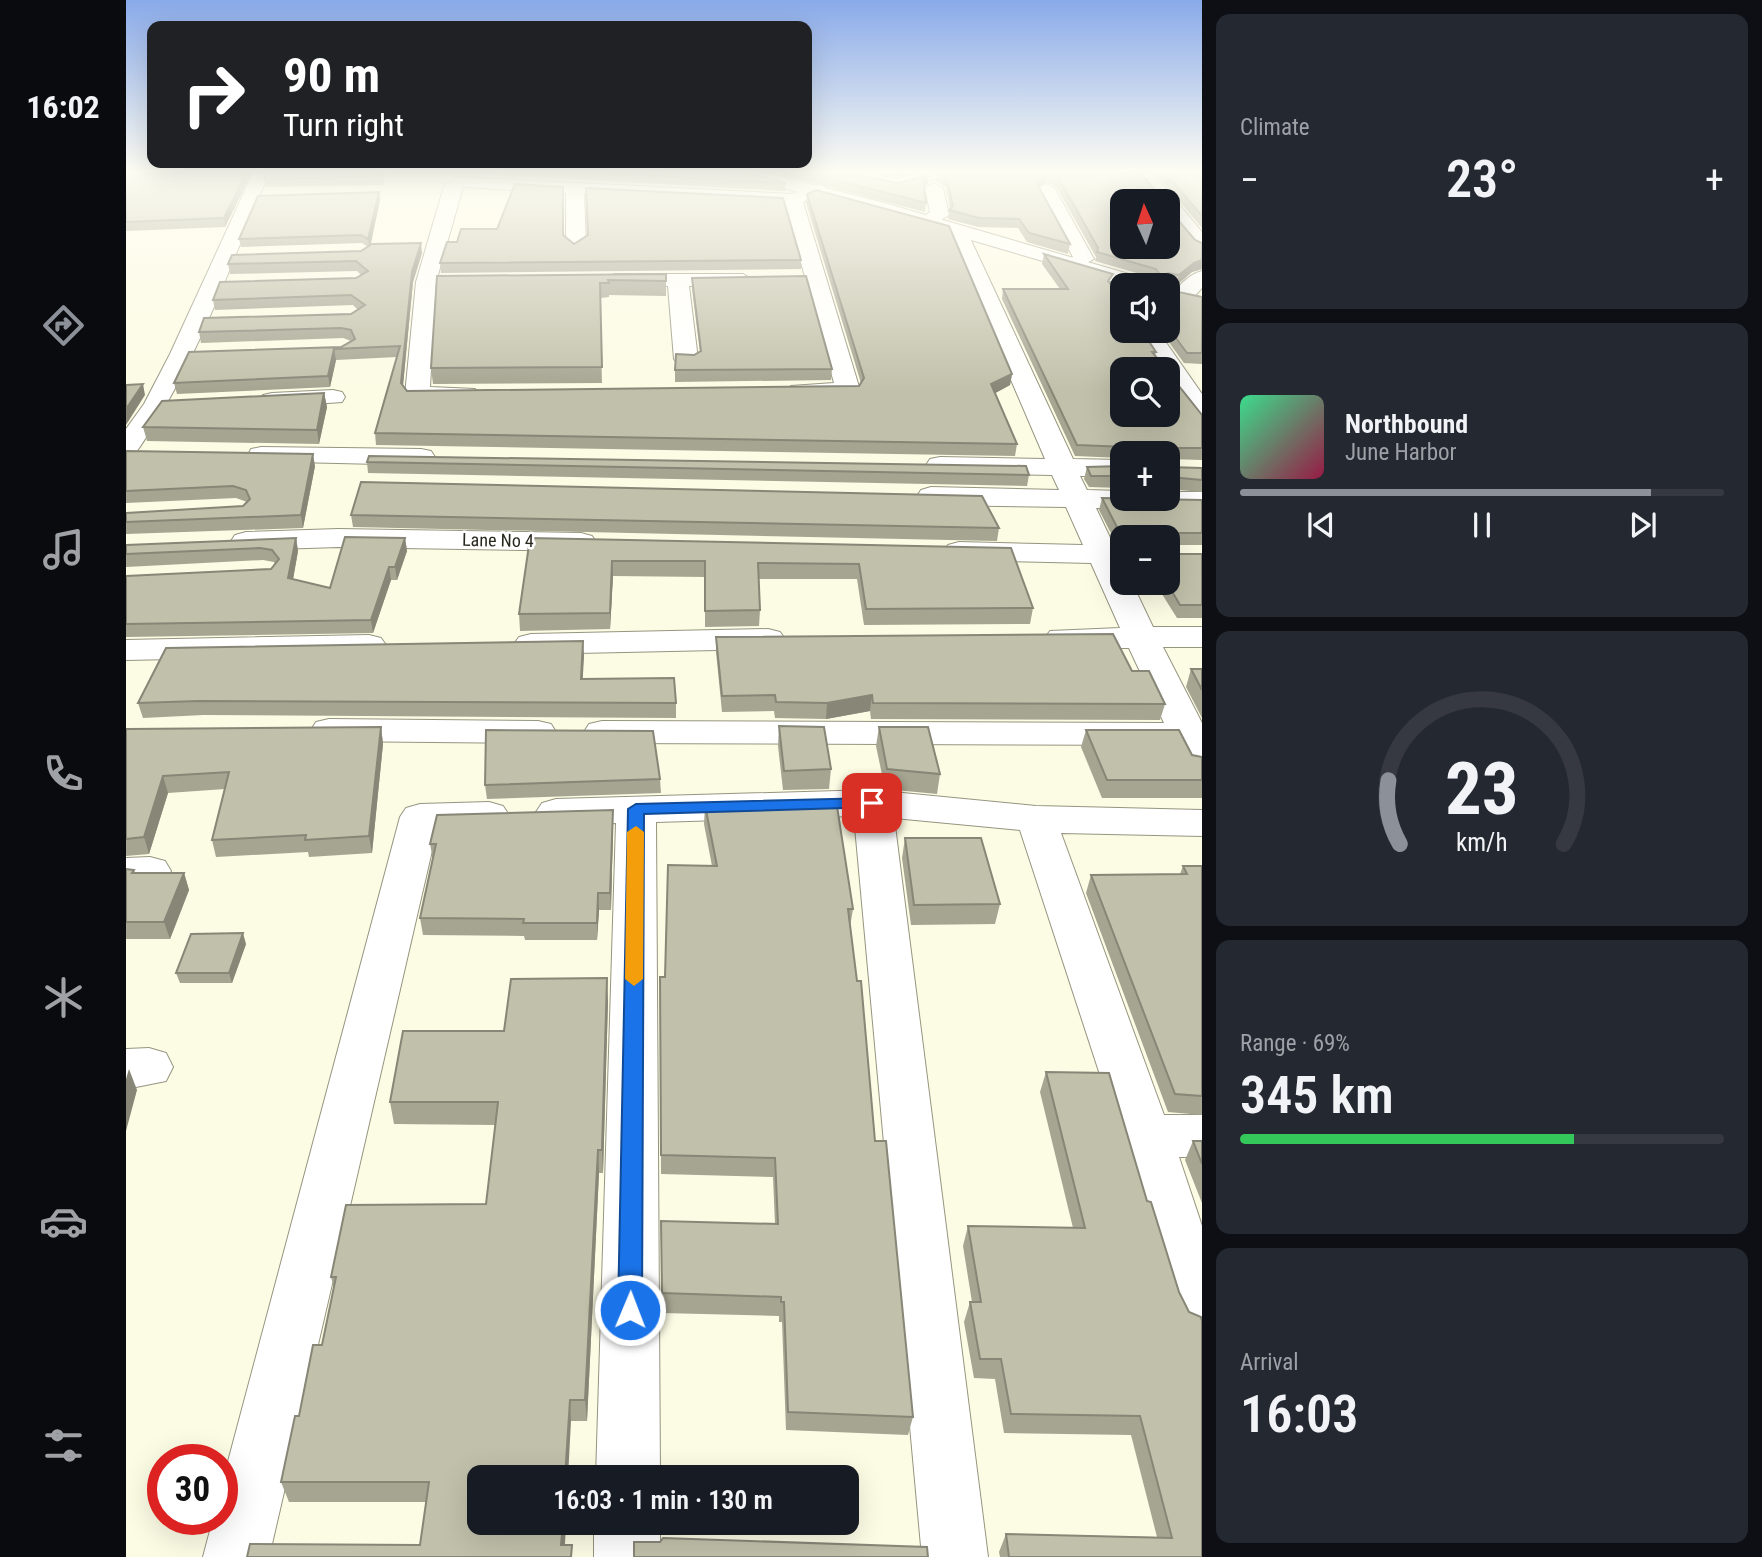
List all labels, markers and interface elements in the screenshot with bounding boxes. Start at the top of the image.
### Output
text: 90 m [283,47,380,104]
icon: right [168,49,259,140]
text: 16:02 [26,88,100,126]
text: Turn right [283,106,404,144]
text: Climate [1240,114,1310,141]
text: 23° [1446,149,1518,210]
text: − [1240,158,1259,202]
text: + [1705,158,1724,202]
north arrow [1110,189,1180,259]
map controls [1110,189,1180,595]
button: sound [1110,273,1180,343]
icon: directions [39,301,88,350]
button: search [1110,357,1180,427]
text: Northbound [1345,409,1468,439]
text: June Harbor [1345,439,1457,466]
button: + [1110,441,1180,511]
icon: previous [1302,506,1340,544]
icon: pause [1463,506,1501,544]
icon: next [1624,506,1662,544]
icon: music [39,525,88,574]
button: − [1110,525,1180,595]
street label: Lane No 4 [462,529,534,551]
text: 23 [1445,747,1519,833]
icon: phone [39,749,88,798]
pin [842,773,902,833]
icon: arrive [853,784,891,822]
text: km/h [1456,828,1508,857]
icon: climate [39,973,88,1022]
text: Range · 69% [1240,1030,1350,1057]
text: 345 km [1240,1065,1394,1126]
icon: car [39,1197,88,1246]
position arrow [593,1273,667,1347]
text: Arrival [1240,1349,1299,1376]
text: 16:03 [1240,1384,1358,1445]
icon: filters [39,1421,88,1470]
speed limit sign: 30 [147,1444,238,1535]
text: 16:03 · 1 min · 130 m [553,1485,773,1515]

